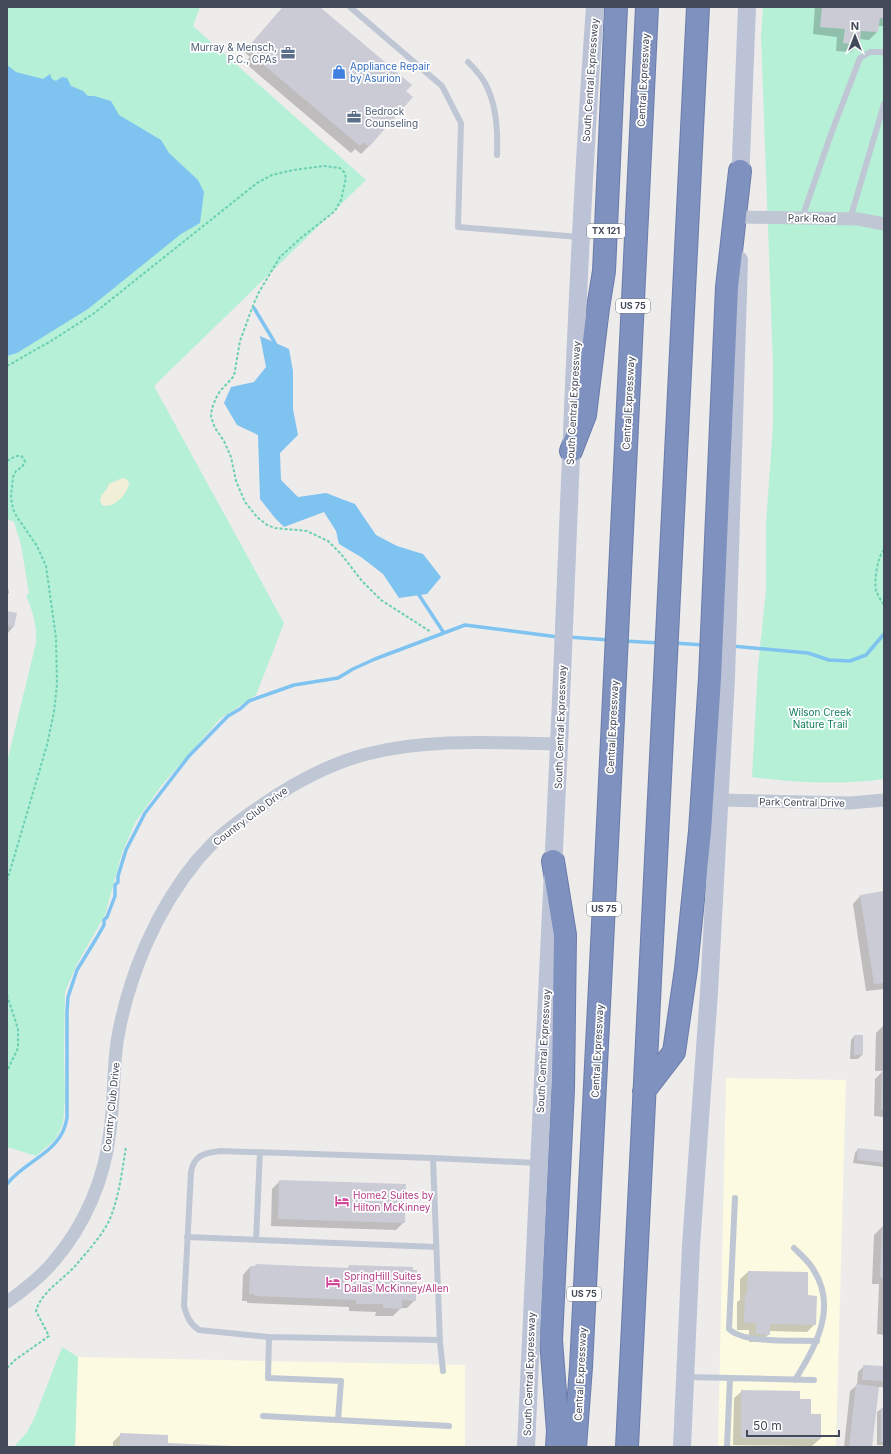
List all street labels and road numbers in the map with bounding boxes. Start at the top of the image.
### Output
street label: South Central Expressway [580,17,600,142]
street label: Central Expressway [635,32,651,127]
street label: Park Road [788,212,836,224]
road number: TX 121 [587,224,625,238]
road number: US 75 [616,299,650,313]
street label: South Central Expressway [564,340,582,465]
street label: Central Expressway [620,355,636,450]
street label: South Central Expressway [552,664,568,789]
street label: Central Expressway [604,679,620,774]
street label: Country Club Drive [210,784,290,848]
street label: Park Central Drive [759,795,845,809]
road number: US 75 [587,902,621,916]
street label: South Central Expressway [534,988,552,1113]
street label: Central Expressway [589,1003,605,1098]
street label: Country Club Drive [100,1061,122,1152]
road number: US 75 [567,1287,601,1301]
street label: South Central Expressway [521,1311,537,1436]
street label: Central Expressway [572,1326,588,1421]

